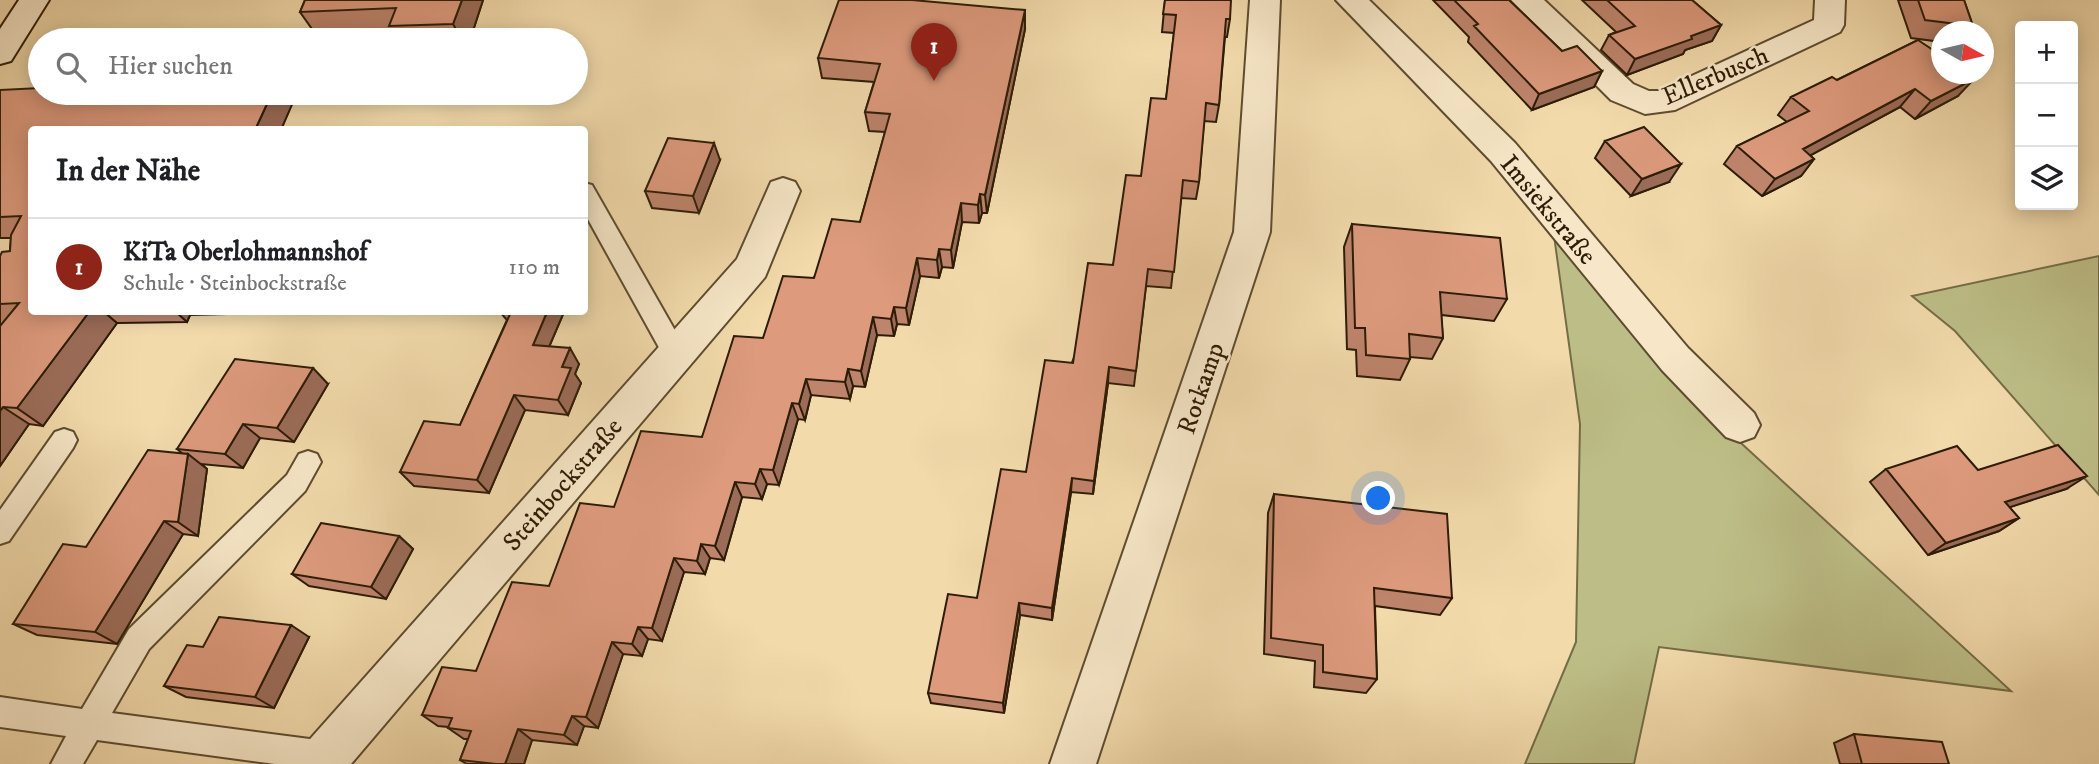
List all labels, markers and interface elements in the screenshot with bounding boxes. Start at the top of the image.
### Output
north arrow [1931,21,1994,84]
map controls [2015,21,2078,210]
button: + [2015,21,2078,84]
pin: 1 [911,23,957,81]
search box [28,28,588,105]
street label: Ellerbusch [1657,39,1774,114]
icon: search [52,48,90,86]
text: Hier suchen [108,50,233,83]
button: − [2015,84,2078,147]
button: layers [2015,147,2078,210]
street label: Imsiekstraße [1492,148,1603,272]
text: In der Nähe [56,153,200,190]
text: KiTa Oberlohmannshof [123,236,368,269]
text: 1 [75,253,83,282]
text: 110 m [509,253,560,282]
text: Schule · Steinbockstraße [123,269,347,298]
street label: Rotkamp [1170,338,1232,439]
street label: Steinbockstraße [496,411,630,559]
your location [1361,481,1395,515]

